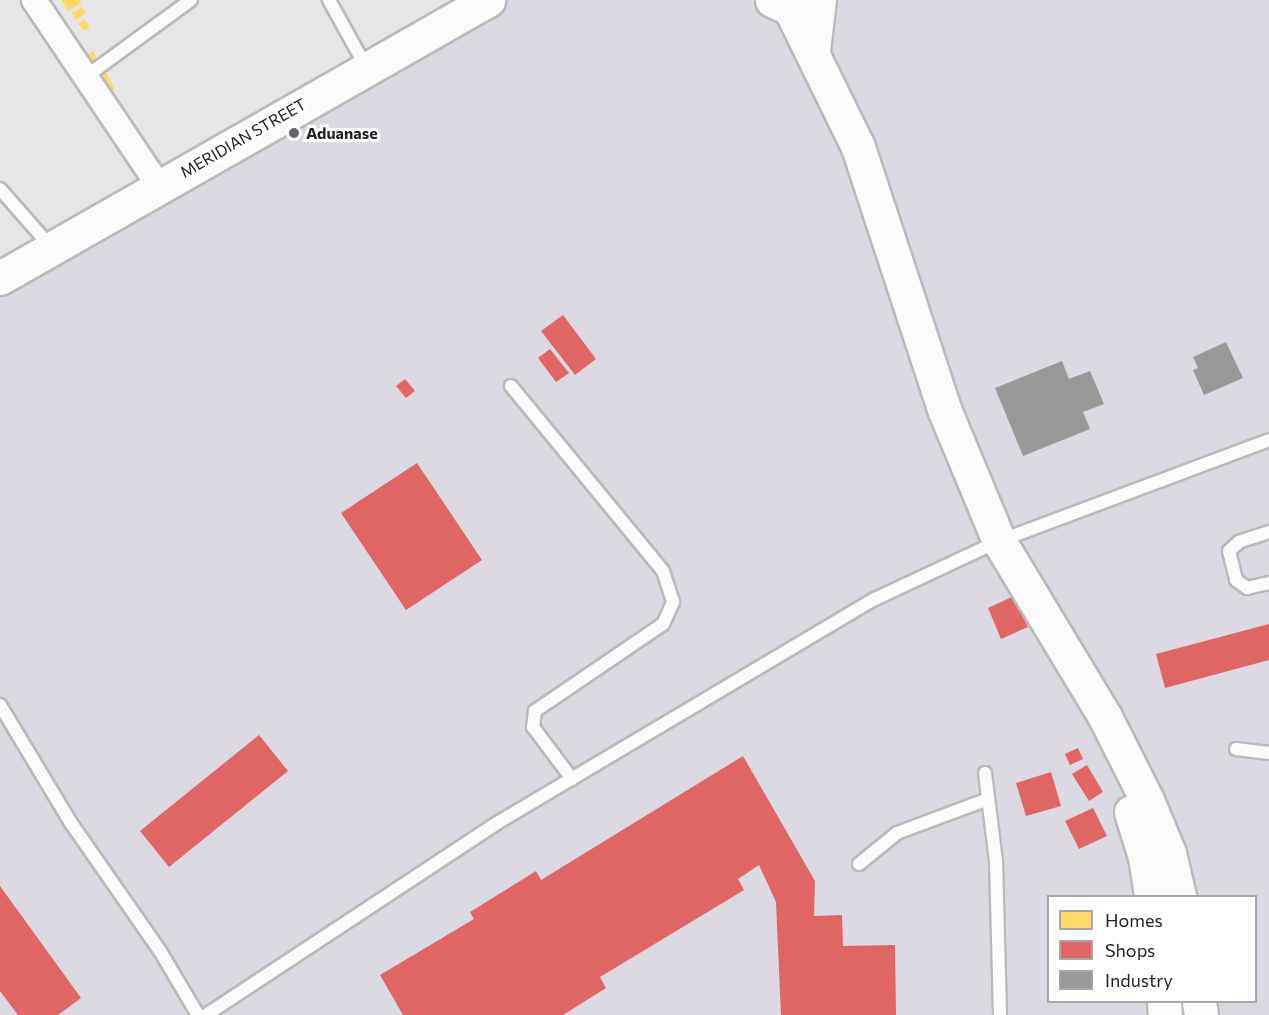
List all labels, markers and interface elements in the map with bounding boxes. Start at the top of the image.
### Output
street label: MERIDIAN STREET [177,94,309,182]
place label: Aduanase [306,123,378,143]
marker: Aduanase [287,126,301,140]
legend [1047,895,1257,1003]
text: Homes [1105,909,1163,931]
text: Shops [1105,939,1155,961]
text: Industry [1105,969,1173,991]

